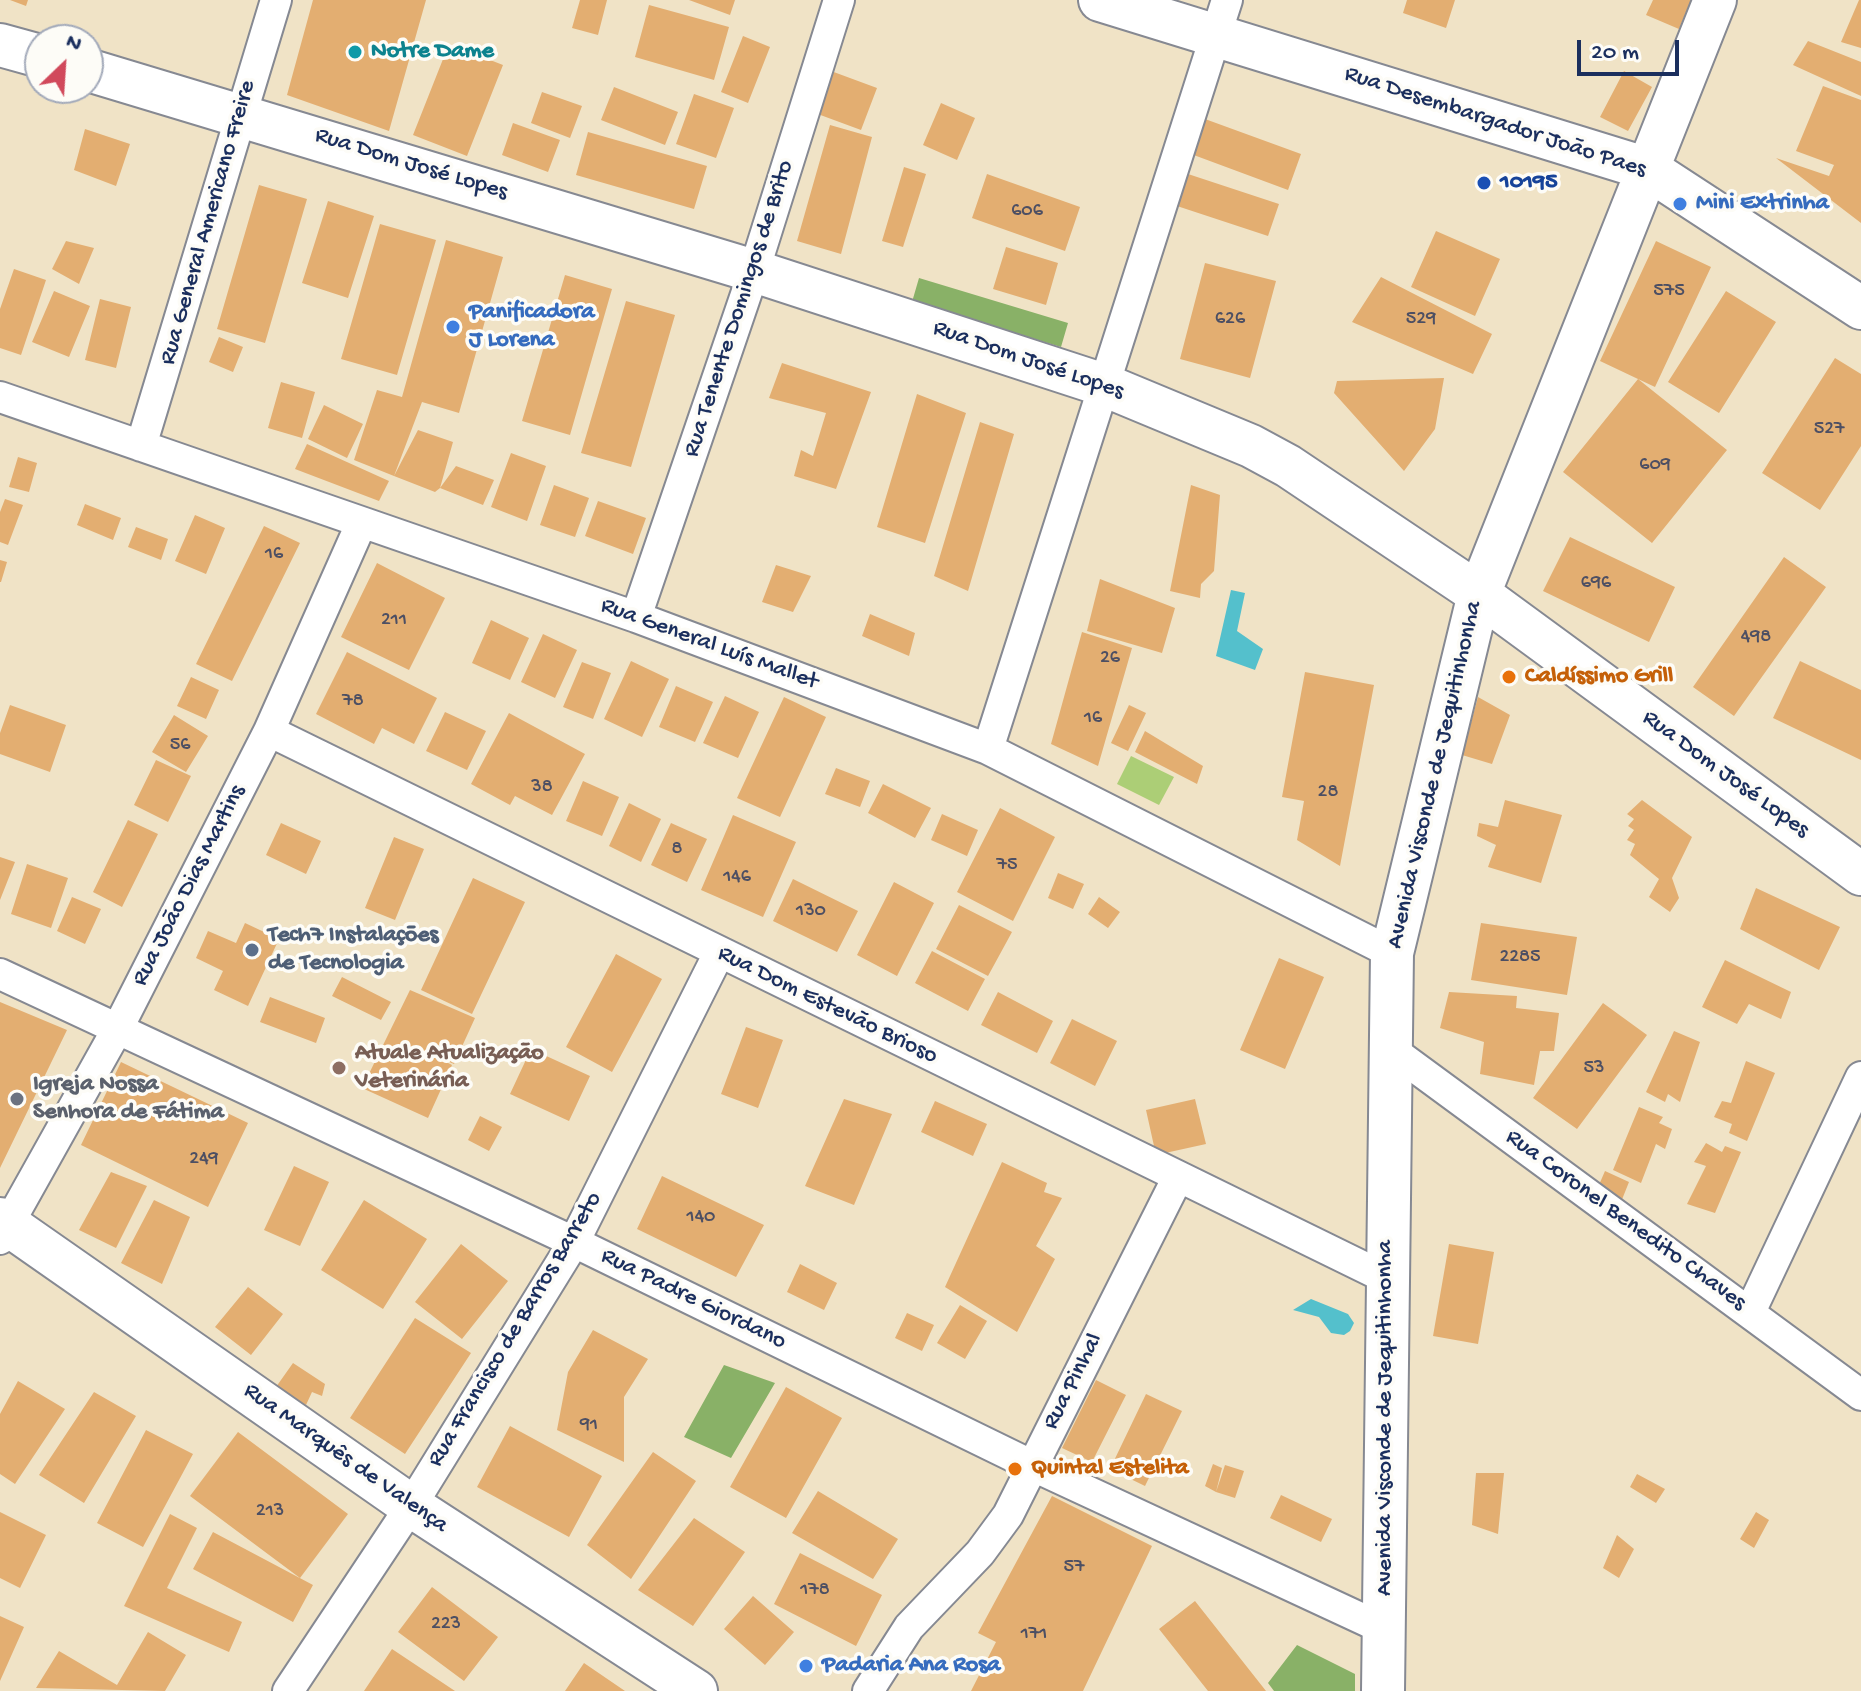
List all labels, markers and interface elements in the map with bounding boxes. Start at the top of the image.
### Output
north arrow [24,24,104,104]
scale bar [1581,24,1683,74]
text: N [61,29,85,59]
place label: Notre Dame [371,38,494,66]
text: 20 m [1591,39,1639,68]
marker: Notre Dame [346,43,364,61]
street label: Rua Desembargador João Paes [1340,61,1650,185]
street label: Rua General Americano Freire [155,77,263,369]
street label: Rua Dom José Lopes [311,122,511,208]
street label: Rua Tenente Domingos de Brito [678,157,802,461]
place label: 10195 [1500,169,1558,197]
marker: 10195 [1475,174,1493,192]
place label: Mini Extrinha [1696,190,1829,218]
marker: Mini Extrinha [1671,195,1689,213]
house number: 606 [1011,200,1043,224]
house number: 575 [1653,280,1685,304]
place label: Panificadora J Lorena [469,299,595,355]
house number: 626 [1215,308,1245,332]
house number: 529 [1406,308,1436,332]
street label: Rua Dom José Lopes [929,315,1127,407]
marker: Panificadora J Lorena [444,318,462,336]
house number: 527 [1814,418,1844,442]
house number: 609 [1639,454,1671,478]
house number: 16 [265,543,283,567]
house number: 696 [1581,572,1611,596]
street label: Rua General Luís Mallet [596,592,822,698]
street label: Avenida Visconde de Jequitinhonha [1382,598,1490,952]
house number: 211 [381,609,407,633]
house number: 498 [1741,626,1771,650]
house number: 26 [1100,647,1120,671]
place label: Caldíssimo Grill [1525,663,1673,691]
marker: Caldíssimo Grill [1500,668,1518,686]
house number: 78 [342,690,364,714]
street label: Rua Dom José Lopes [1636,705,1814,845]
house number: 16 [1084,707,1102,731]
house number: 56 [170,734,190,758]
house number: 38 [531,776,553,800]
street label: Rua João Dias Martins [127,781,253,991]
house number: 28 [1318,781,1338,805]
house number: 8 [672,838,682,862]
house number: 75 [997,854,1017,878]
house number: 146 [723,866,751,890]
house number: 130 [796,900,826,924]
place label: Tech7 Instalações de Tecnologia [268,922,438,978]
street label: Rua Dom Estevão Brioso [712,940,942,1072]
marker: Tech7 Instalações de Tecnologia [243,941,261,959]
house number: 2285 [1499,946,1541,970]
place label: Atuale Atualização Veterinária [355,1040,544,1096]
house number: 53 [1584,1057,1604,1081]
marker: Atuale Atualização Veterinária [330,1059,348,1077]
place label: Igreja Nossa Senhora de Fátima [33,1071,224,1127]
marker: Igreja Nossa Senhora de Fátima [8,1090,26,1108]
street label: Rua Coronel Benedito Chaves [1499,1124,1751,1318]
house number: 249 [189,1148,219,1172]
street label: Rua Francisco de Barros Barreto [422,1187,610,1473]
house number: 140 [687,1206,715,1230]
street label: Avenida Visconde de Jequitinhonha [1372,1240,1400,1596]
street label: Rua Padre Giordano [596,1243,790,1357]
street label: Rua Pinhal [1038,1329,1110,1435]
street label: Rua Marquês de Valença [237,1377,453,1541]
house number: 91 [580,1414,598,1438]
place label: Quintal Estelita [1031,1455,1189,1483]
marker: Quintal Estelita [1006,1460,1024,1478]
house number: 213 [256,1500,284,1524]
house number: 57 [1064,1556,1084,1580]
house number: 178 [800,1579,830,1603]
house number: 223 [431,1613,461,1637]
house number: 171 [1021,1623,1047,1647]
place label: Padaria Ana Rosa [822,1652,1000,1680]
marker: Padaria Ana Rosa [797,1657,815,1675]

